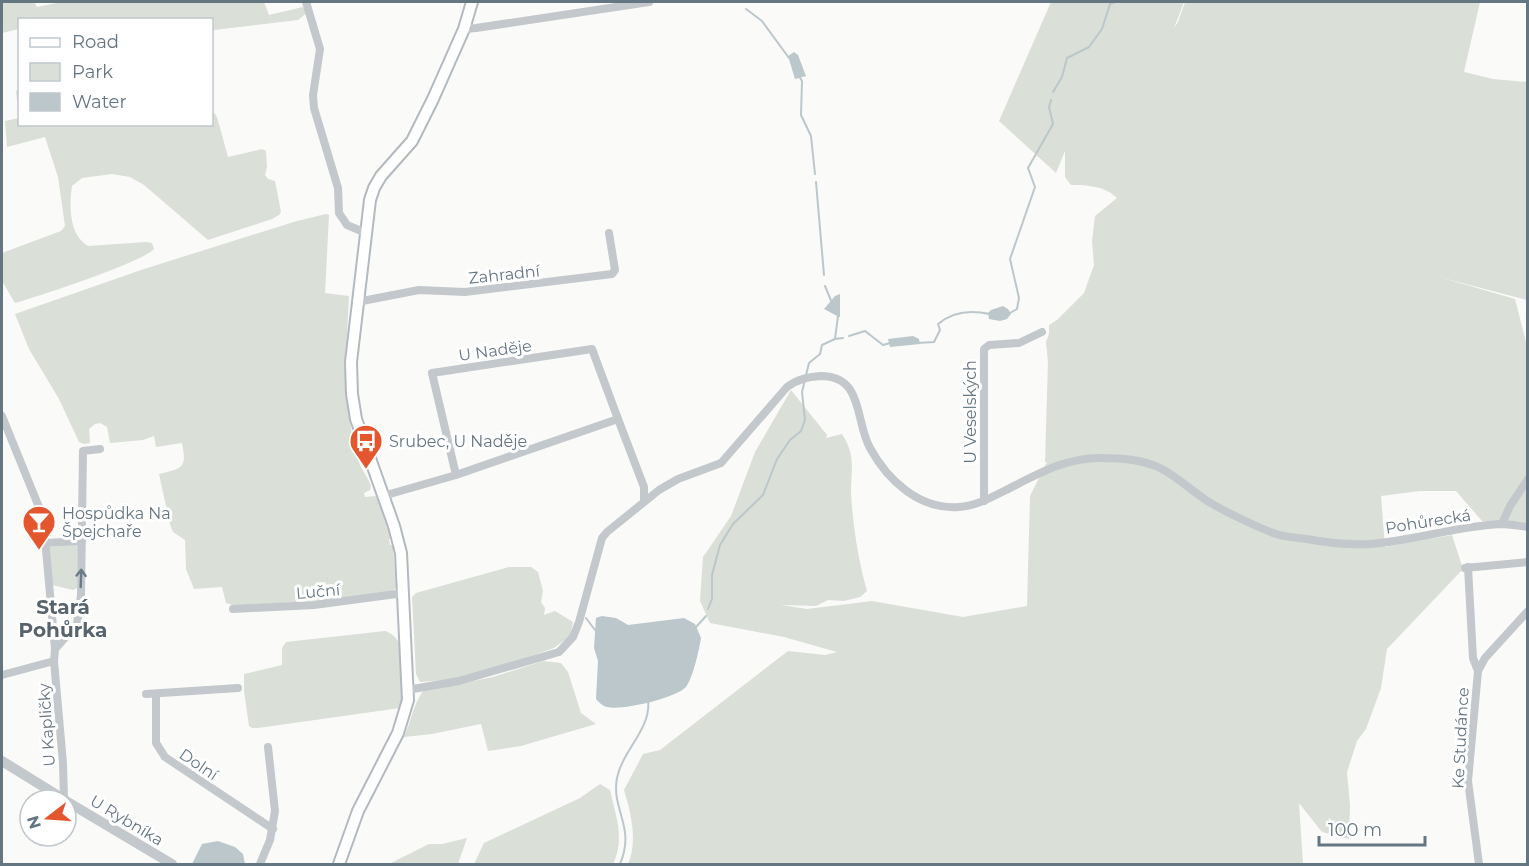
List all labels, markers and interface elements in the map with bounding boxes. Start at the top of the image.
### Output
legend [18,18,213,126]
text: Road [72,31,119,53]
text: Park [72,61,113,83]
text: Water [72,91,127,113]
street label: Zahradní [467,261,541,288]
street label: U Naděje [457,336,533,365]
street label: U Veselských [961,360,980,464]
bus stop icon: Srubec, U Naděje [348,423,384,470]
place label: Srubec, U Naděje [389,432,527,451]
bar icon: Hospůdka Na Špejchaře [21,504,57,551]
place label: Hospůdka Na Špejchaře [62,504,171,541]
street label: Pohůrecká [1384,505,1472,538]
one-way arrow [76,569,87,589]
street label: Luční [295,580,342,603]
district label: Stará Pohůrka [19,595,107,642]
street label: U Kapličky [34,682,59,767]
street label: Ke Studánce [1448,687,1473,789]
street label: Dolní [176,745,222,785]
north arrow [18,788,78,848]
street label: U Rybníka [87,791,167,850]
scale bar [1319,809,1426,847]
text: N [23,813,45,831]
text: 100 m [1328,819,1382,841]

